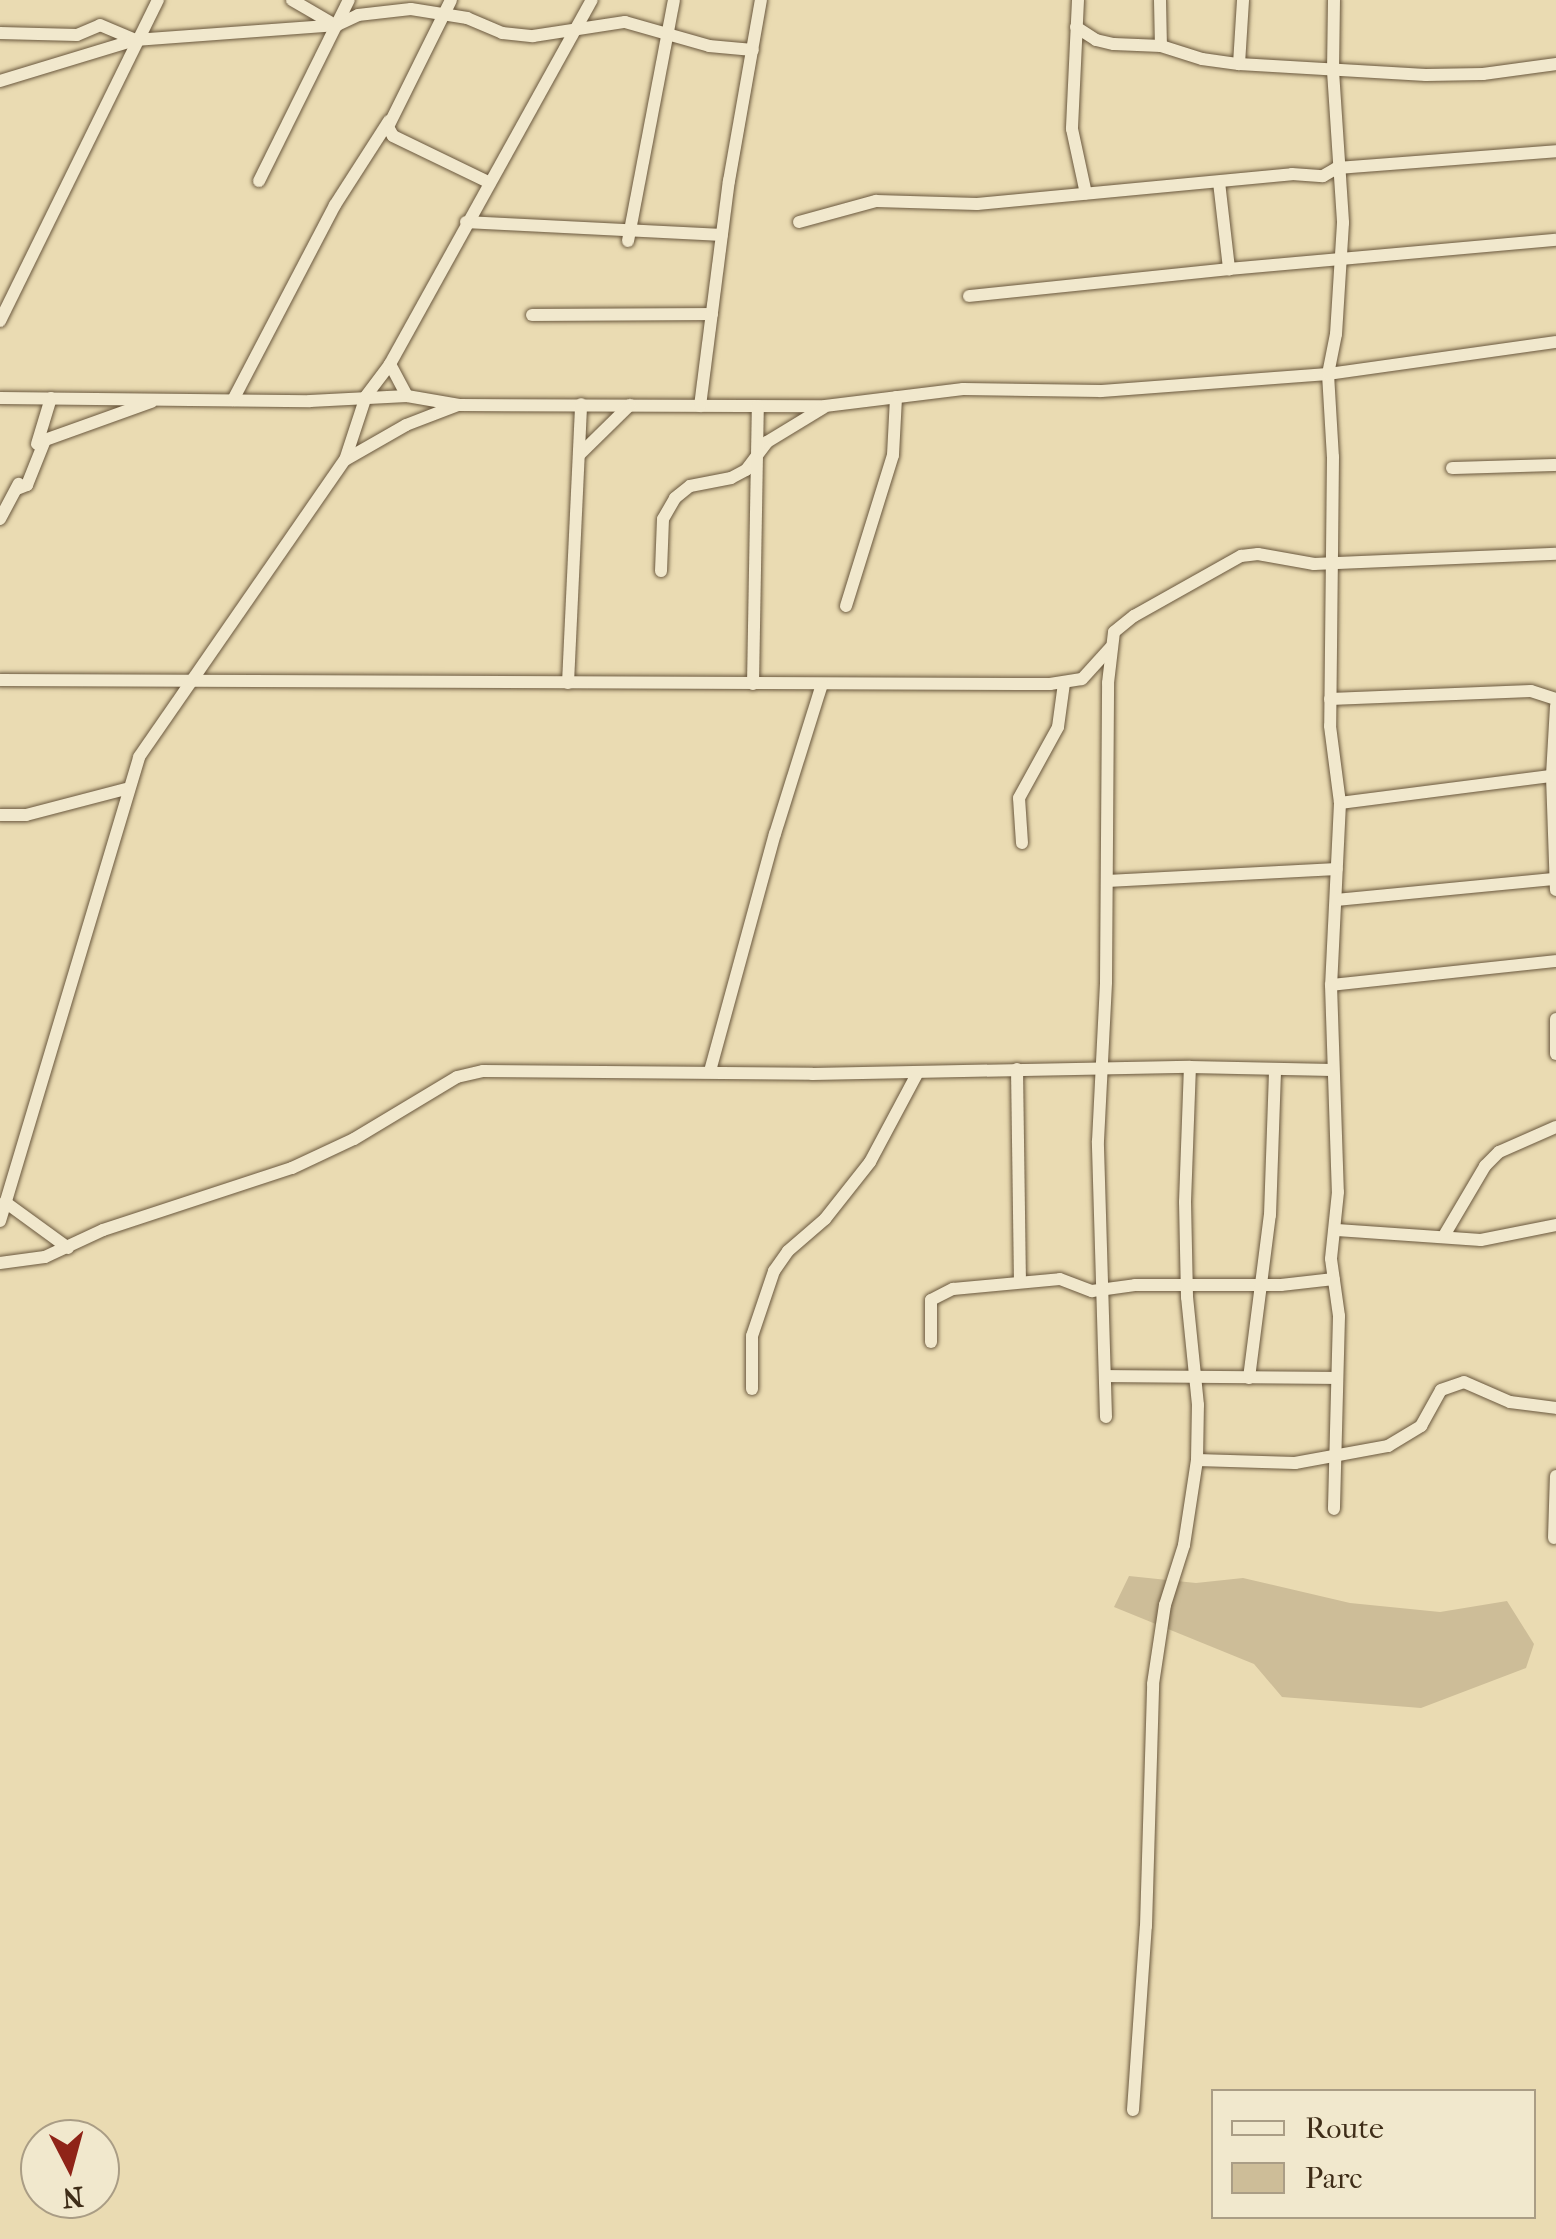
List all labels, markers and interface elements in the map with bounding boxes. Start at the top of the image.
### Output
legend [1211,2089,1536,2219]
text: Route [1305,2111,1384,2146]
north arrow [20,2119,120,2219]
text: Parc [1305,2161,1363,2196]
text: N [61,2180,85,2215]

